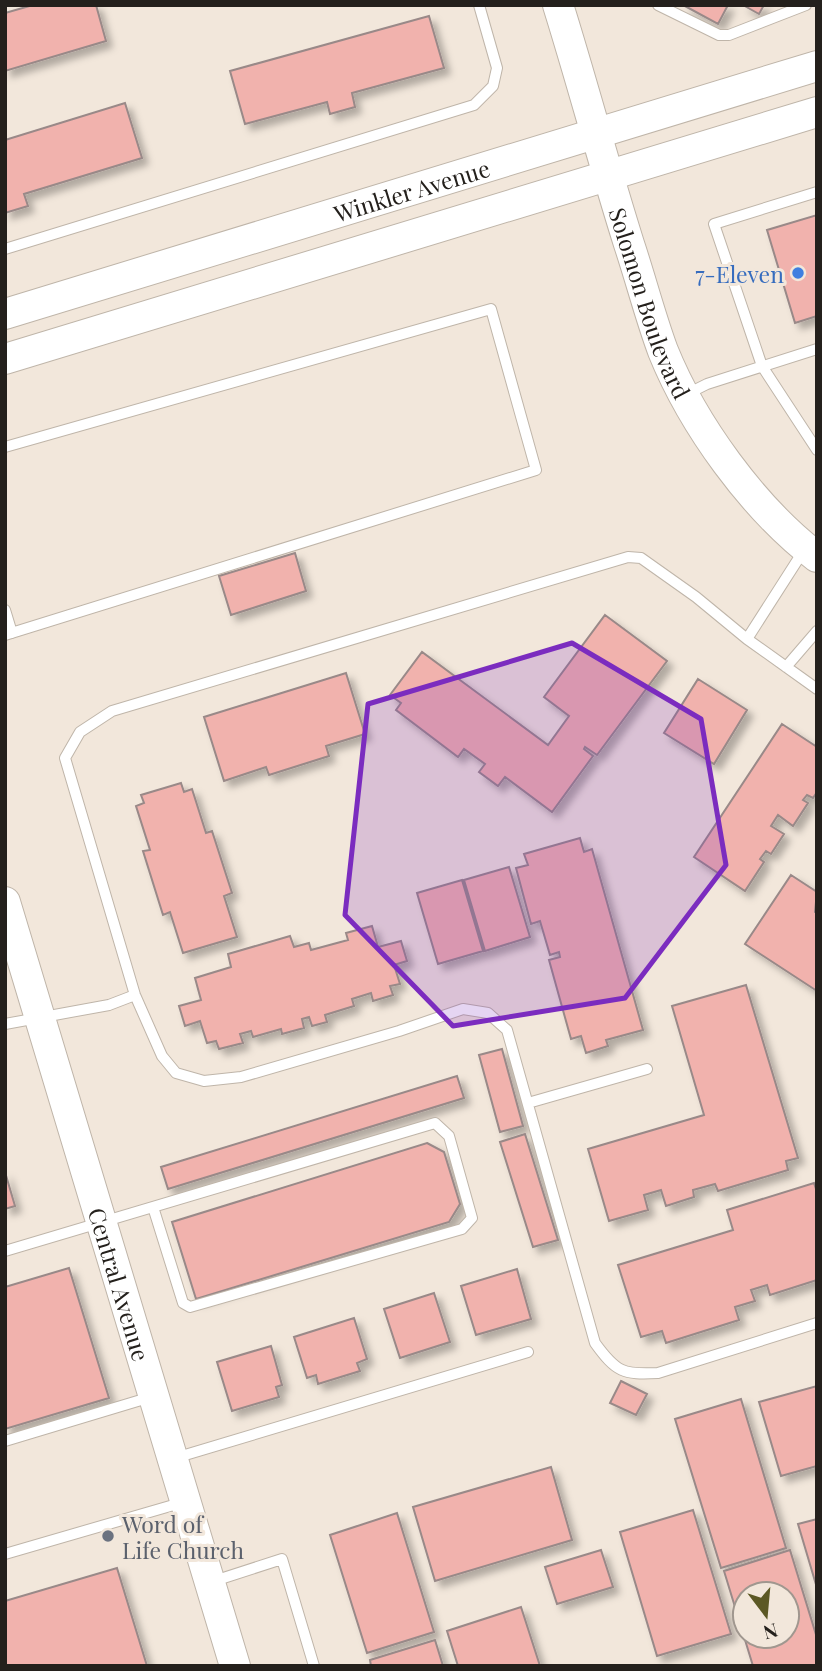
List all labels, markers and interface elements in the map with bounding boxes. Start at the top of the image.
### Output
street label: Winkler Avenue [329,151,493,229]
street label: Solomon Boulevard [603,204,698,404]
place label: 7-Eleven [695,258,784,289]
marker: 7-Eleven [790,265,806,281]
street label: Central Avenue [82,1204,158,1364]
place label: Word of Life Church [121,1508,245,1565]
marker: Word of Life Church [100,1528,116,1544]
north arrow [731,1580,801,1650]
text: N [761,1618,781,1647]

